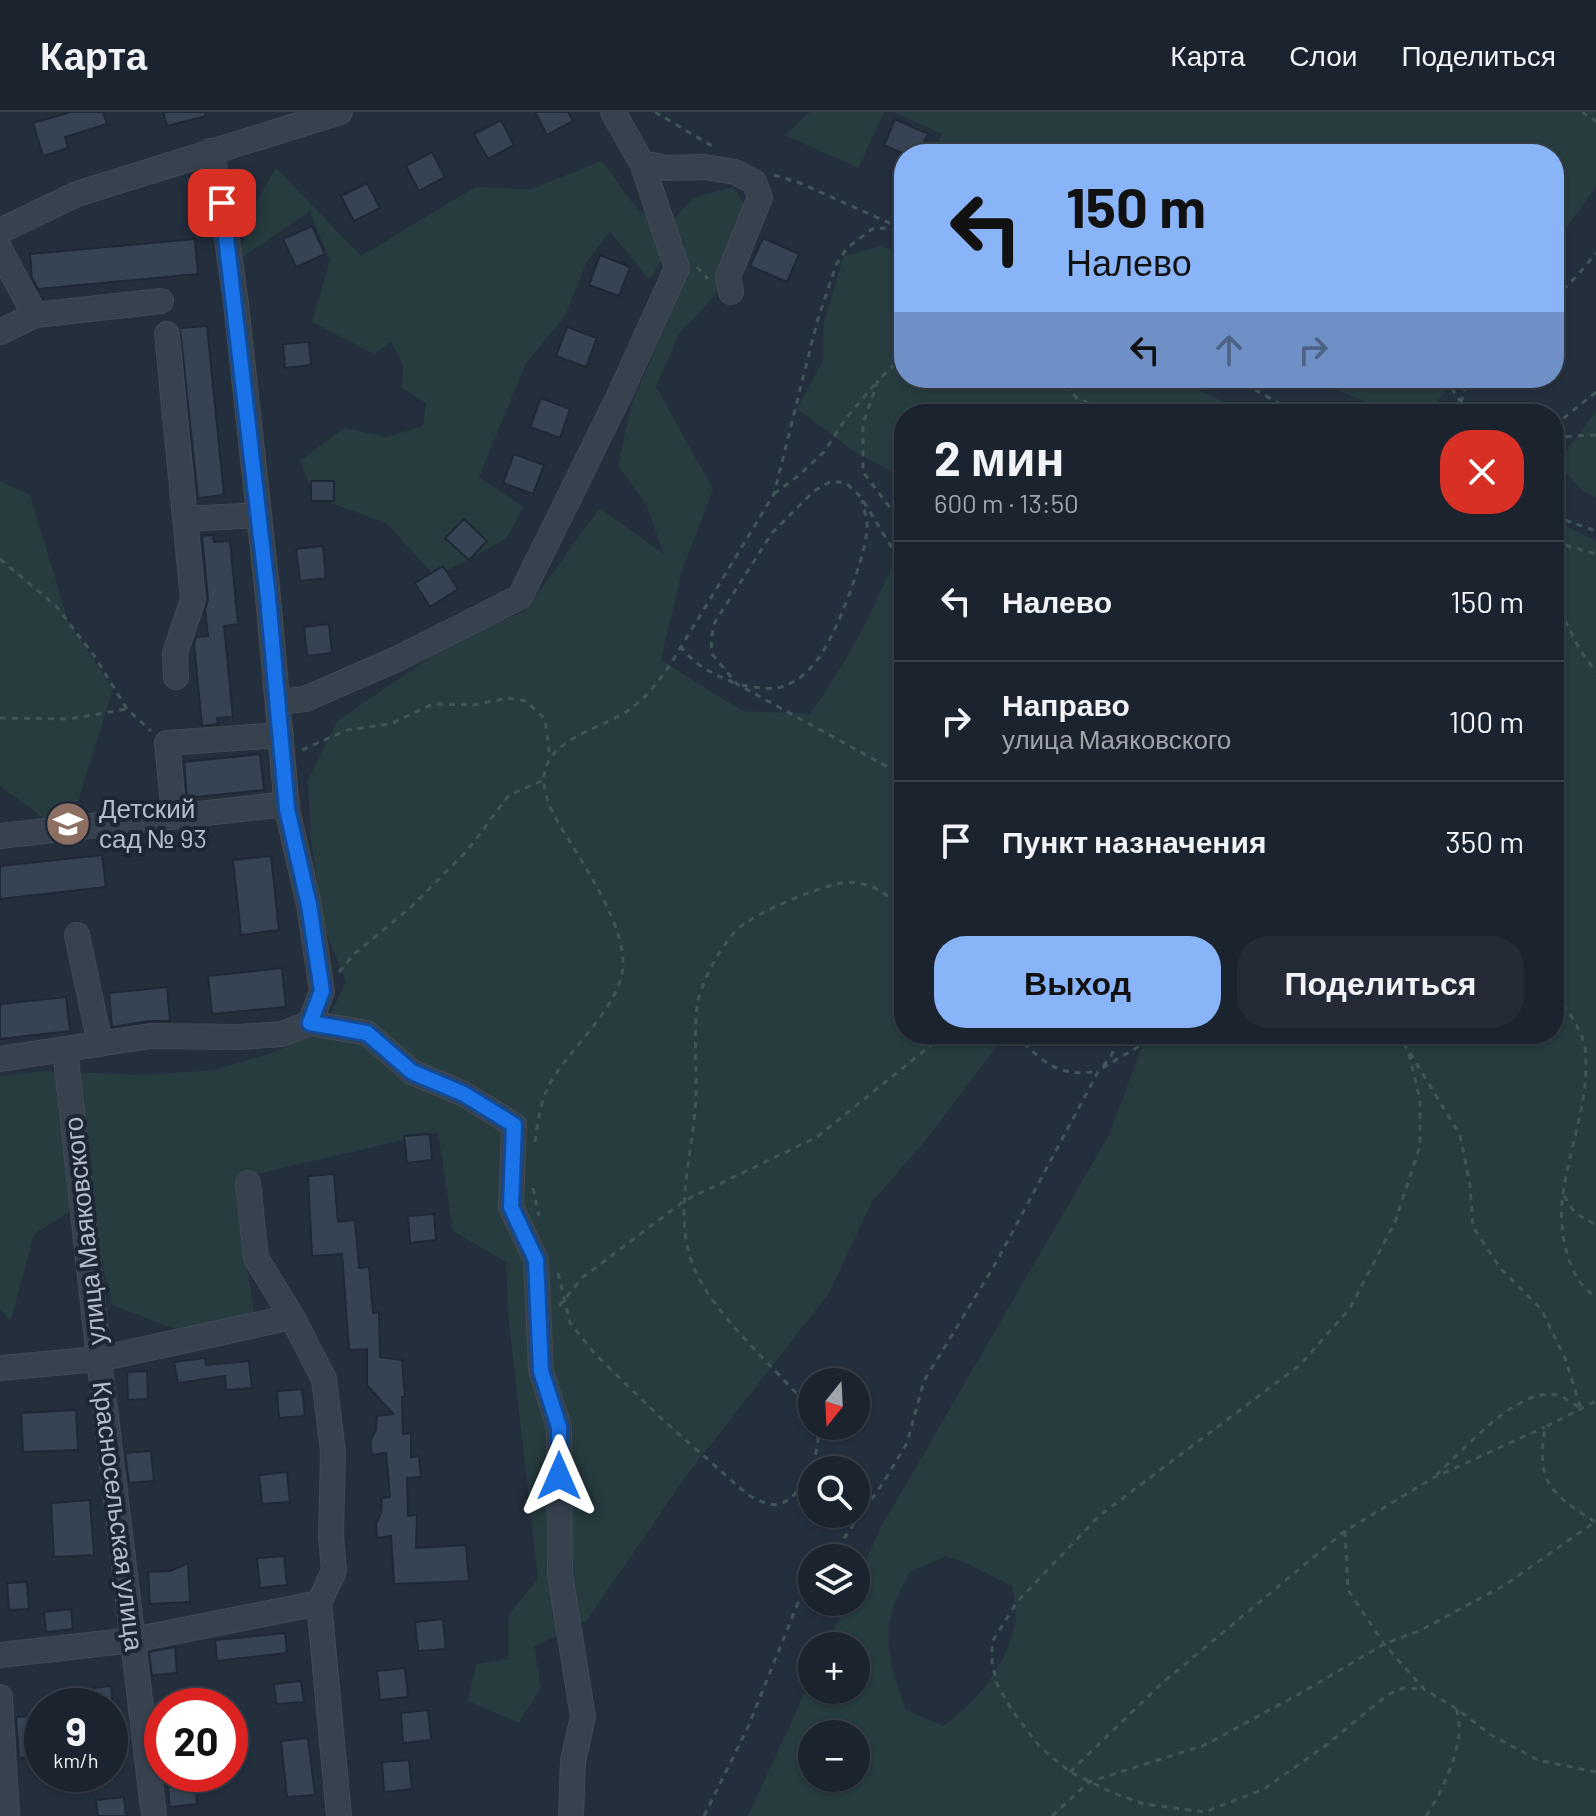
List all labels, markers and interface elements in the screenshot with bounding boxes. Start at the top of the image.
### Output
text: Карта [40,32,147,78]
text: Карта [1170,38,1245,72]
text: Слои [1289,38,1357,72]
text: Поделиться [1401,38,1556,72]
pin [188,169,256,237]
text: 150 m [1066,172,1206,239]
icon: left [934,176,1038,280]
icon: arrive [200,181,244,225]
text: Налево [1066,240,1192,283]
icon: left [1123,328,1167,372]
icon: ahead [1207,328,1251,372]
icon: right [1291,328,1335,372]
text: 2 мин [934,428,1065,486]
button: close [1440,430,1524,514]
text: 600 m · 13:50 [934,487,1079,518]
icon: left [934,579,978,623]
text: Налево [1002,583,1112,619]
text: 150 m [1450,583,1524,619]
text: Направо [1002,686,1130,722]
icon: right [934,699,978,743]
text: 100 m [1449,703,1524,739]
text: улица Маяковского [1002,723,1231,754]
place label: Детский сад № 93 [99,792,207,853]
school or university icon: Детский сад № 93 [44,800,92,848]
icon: arrive [934,819,978,863]
text: Пункт назначения [1002,823,1266,859]
text: 350 m [1445,823,1524,859]
button: Выход [934,936,1221,1028]
button: Поделиться [1237,936,1524,1028]
street label: улица Маяковского [56,1116,111,1347]
north arrow [798,1368,870,1440]
map controls [798,1368,870,1792]
street label: Красносельская улица [88,1379,151,1653]
position arrow [517,1434,601,1518]
button: search [798,1456,870,1528]
button: layers [798,1544,870,1616]
button: + [798,1632,870,1704]
speed limit sign: 20 [144,1688,248,1792]
text: 9 [65,1706,87,1754]
button: − [798,1720,870,1792]
text: km/h [53,1748,99,1772]

